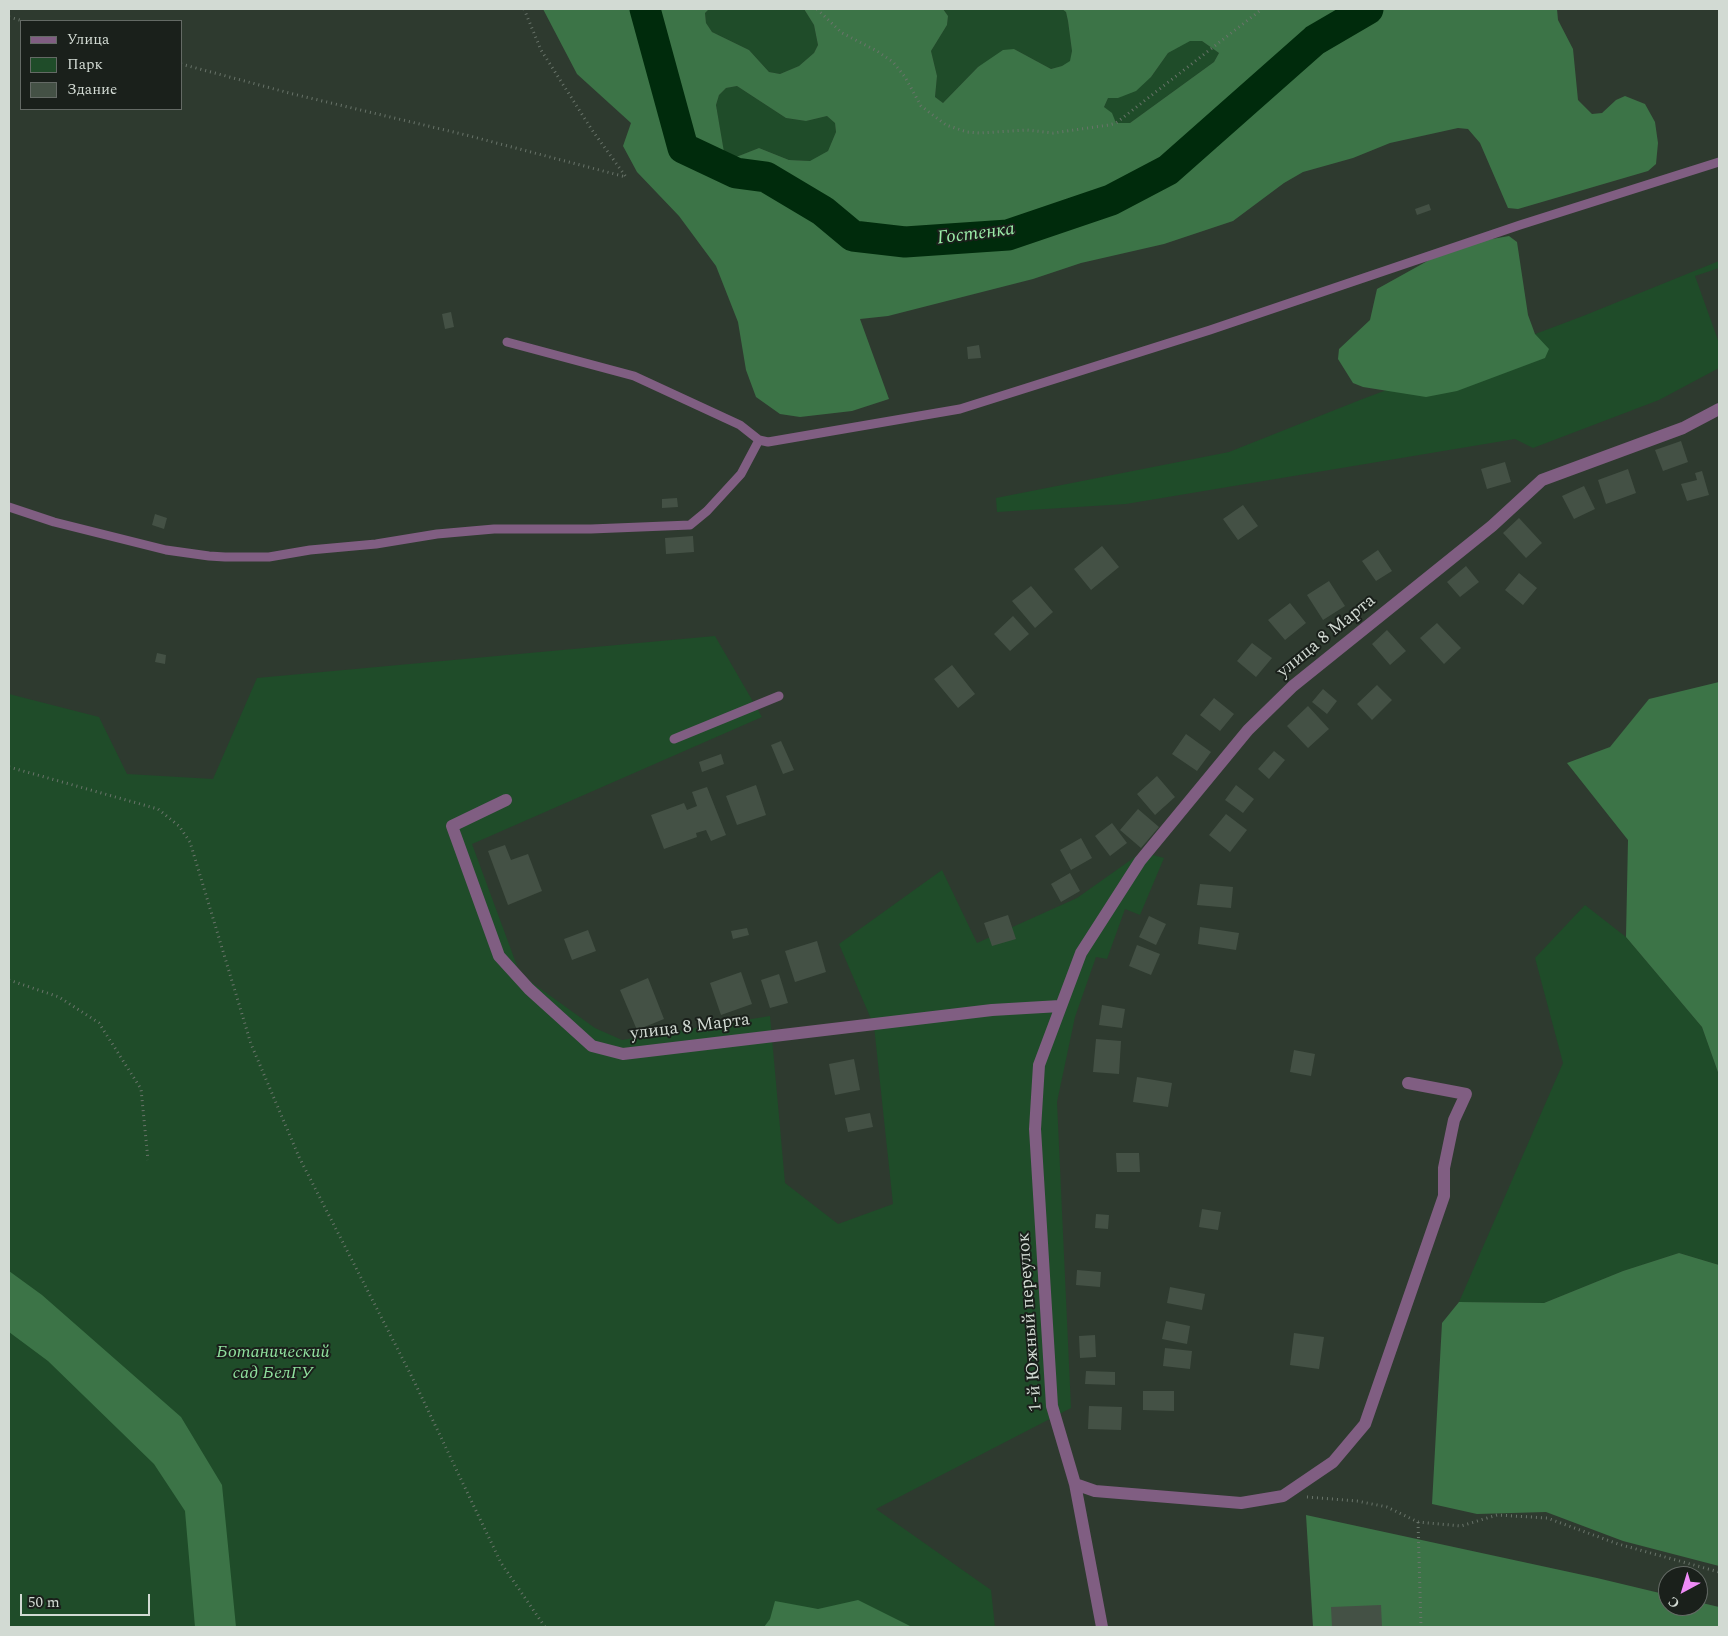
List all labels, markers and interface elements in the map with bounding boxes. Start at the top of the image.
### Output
legend [20,20,182,110]
text: Улица [67,28,109,51]
text: Парк [67,53,103,76]
text: Здание [67,78,117,101]
water label: Гостенка [936,219,1016,251]
street label: улица 8 Марта [1273,591,1381,683]
street label: улица 8 Марта [629,1010,751,1046]
street label: 1-й Южный переулок [1014,1232,1048,1412]
park label: Ботанический сад БелГУ [216,1342,330,1385]
north arrow [1658,1566,1708,1616]
scale bar [22,1584,152,1616]
text: 50 m [28,1591,60,1614]
text: С [1663,1591,1684,1614]

